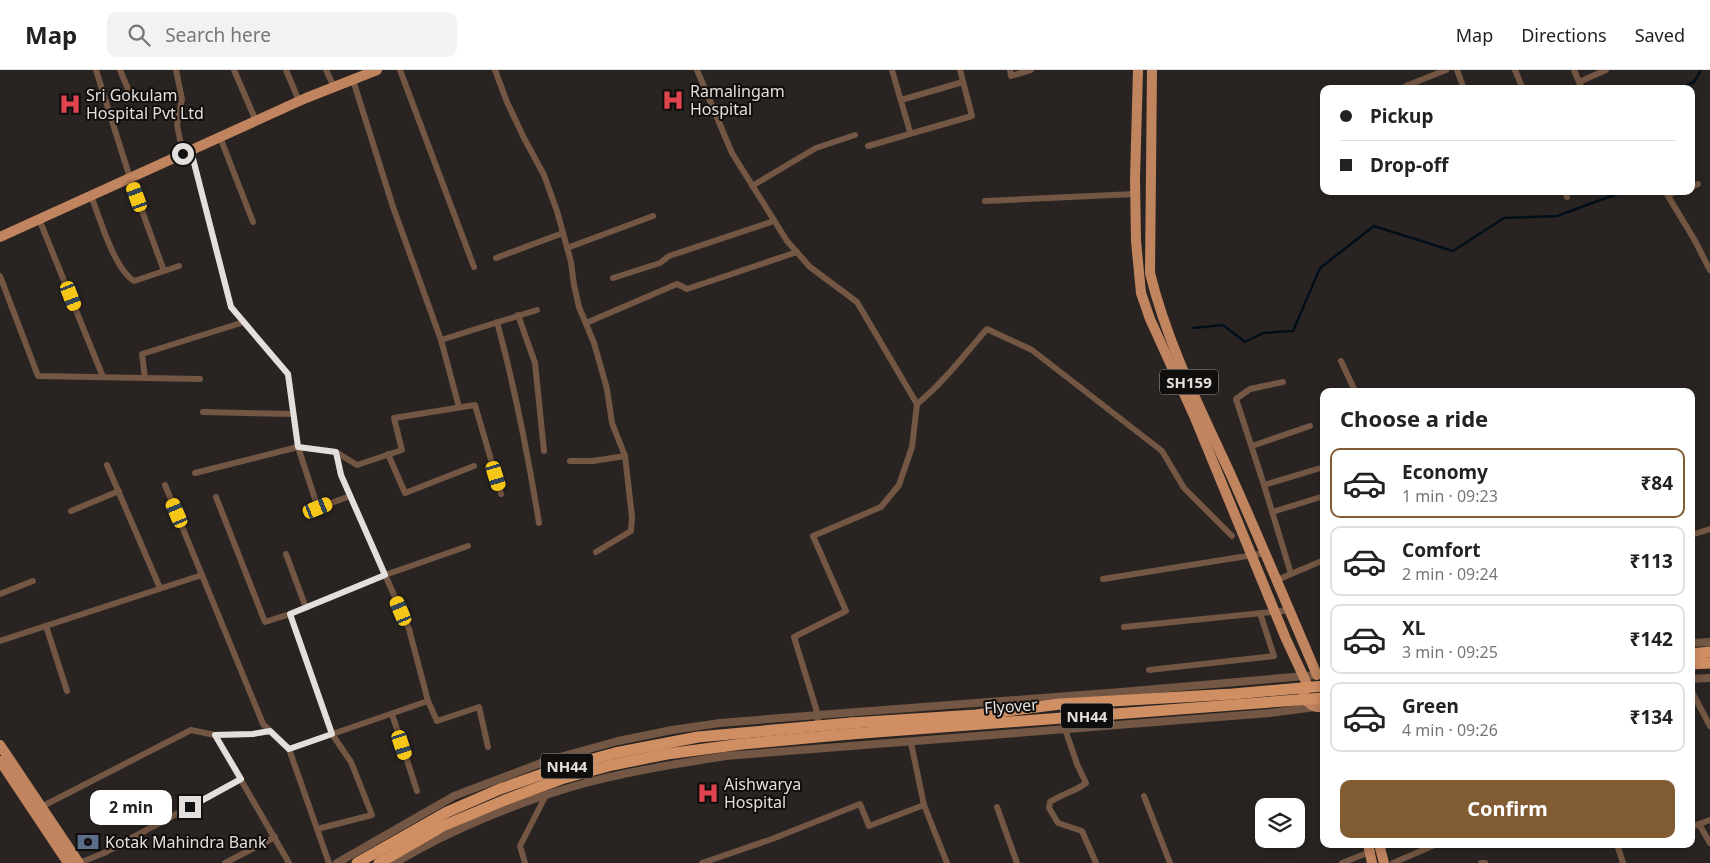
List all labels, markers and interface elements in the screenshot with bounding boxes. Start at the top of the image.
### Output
search box [107,12,457,57]
text: Map [25,18,77,51]
icon: search [125,21,153,49]
text: Search here [165,22,271,48]
text: Map [1456,23,1493,47]
text: Directions [1521,23,1607,47]
text: Saved [1635,23,1685,47]
place label: Ramalingam Hospital [690,80,785,120]
place label: Sri Gokulam Hospital Pvt Ltd [86,84,204,124]
hospital icon: Ramalingam Hospital [660,87,686,113]
hospital icon: Sri Gokulam Hospital Pvt Ltd [57,91,83,117]
text: Pickup [1370,103,1433,129]
route start [172,143,194,165]
text: Drop-off [1370,152,1449,178]
car [124,180,149,214]
car [58,279,83,313]
road number: SH159 [1160,370,1218,394]
text: Choose a ride [1340,403,1488,433]
car [484,459,507,493]
text: Economy [1402,459,1488,485]
icon: car [1342,461,1387,506]
text: ₹84 [1640,470,1673,496]
text: 1 min · 09:23 [1402,485,1498,507]
car [301,495,334,521]
car [164,496,189,530]
text: Comfort [1402,537,1481,563]
icon: car [1342,539,1387,584]
text: ₹113 [1630,548,1673,574]
text: 2 min · 09:24 [1402,563,1498,585]
car [388,594,413,628]
text: XL [1402,615,1425,641]
icon: car [1342,617,1387,662]
text: ₹142 [1630,626,1673,652]
text: 3 min · 09:25 [1402,641,1498,663]
street label: Flyover [983,693,1039,719]
text: Green [1402,693,1459,719]
icon: car [1342,695,1387,740]
road number: NH44 [1061,704,1113,728]
text: ₹134 [1630,704,1673,730]
text: 4 min · 09:26 [1402,719,1498,741]
car [390,728,413,762]
road number: NH44 [541,754,593,778]
place label: Aishwarya Hospital [724,773,801,813]
hospital icon: Aishwarya Hospital [695,780,721,806]
button: Confirm [1340,780,1675,838]
callout: 2 min [90,790,172,824]
text: 2 min [109,796,153,818]
route end [179,796,201,818]
map controls [1255,798,1305,848]
button: layers [1255,798,1305,848]
bank icon: Kotak Mahindra Bank [75,829,101,855]
place label: Kotak Mahindra Bank [105,831,267,853]

